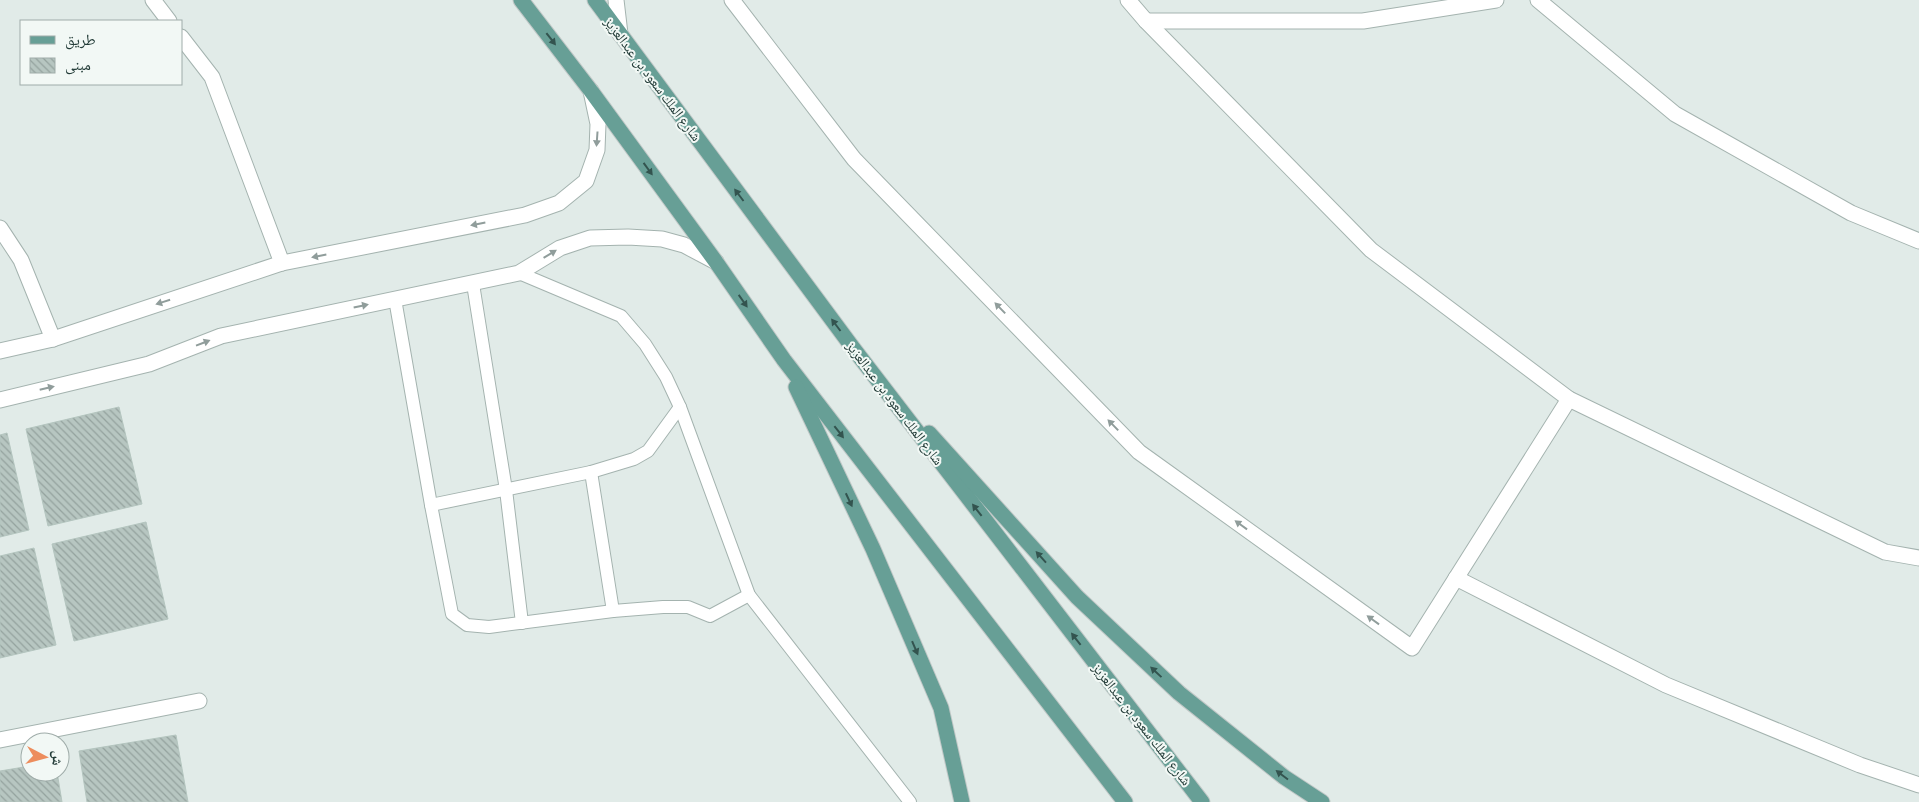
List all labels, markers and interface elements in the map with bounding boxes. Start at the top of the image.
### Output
street label: شارع الملك سعود بن عبدالعزيز [599,13,705,145]
legend [20,20,182,85]
text: طريق [65,31,96,50]
one-way arrow [545,32,556,45]
text: مبنى [65,56,91,75]
one-way arrow [593,131,601,147]
one-way arrow [643,162,653,176]
one-way arrow [734,188,744,202]
one-way arrow [470,221,486,229]
one-way arrow [543,250,556,259]
one-way arrow [310,252,326,260]
one-way arrow [738,294,748,307]
one-way arrow [155,299,170,307]
one-way arrow [354,302,369,310]
one-way arrow [994,303,1006,315]
one-way arrow [831,318,841,332]
street label: شارع الملك سعود بن عبدالعزيز [841,337,947,469]
one-way arrow [196,339,211,347]
one-way arrow [40,384,55,392]
one-way arrow [1107,419,1119,431]
one-way arrow [834,425,844,438]
one-way arrow [845,492,854,507]
one-way arrow [972,504,983,517]
one-way arrow [1234,520,1248,530]
one-way arrow [1036,550,1047,563]
one-way arrow [1367,614,1380,625]
one-way arrow [1071,632,1082,645]
one-way arrow [912,641,920,655]
street label: شارع الملك سعود بن عبدالعزيز [1087,659,1195,790]
one-way arrow [1151,666,1163,678]
north arrow [20,732,70,782]
text: ش [48,750,67,767]
one-way arrow [1275,770,1289,780]

